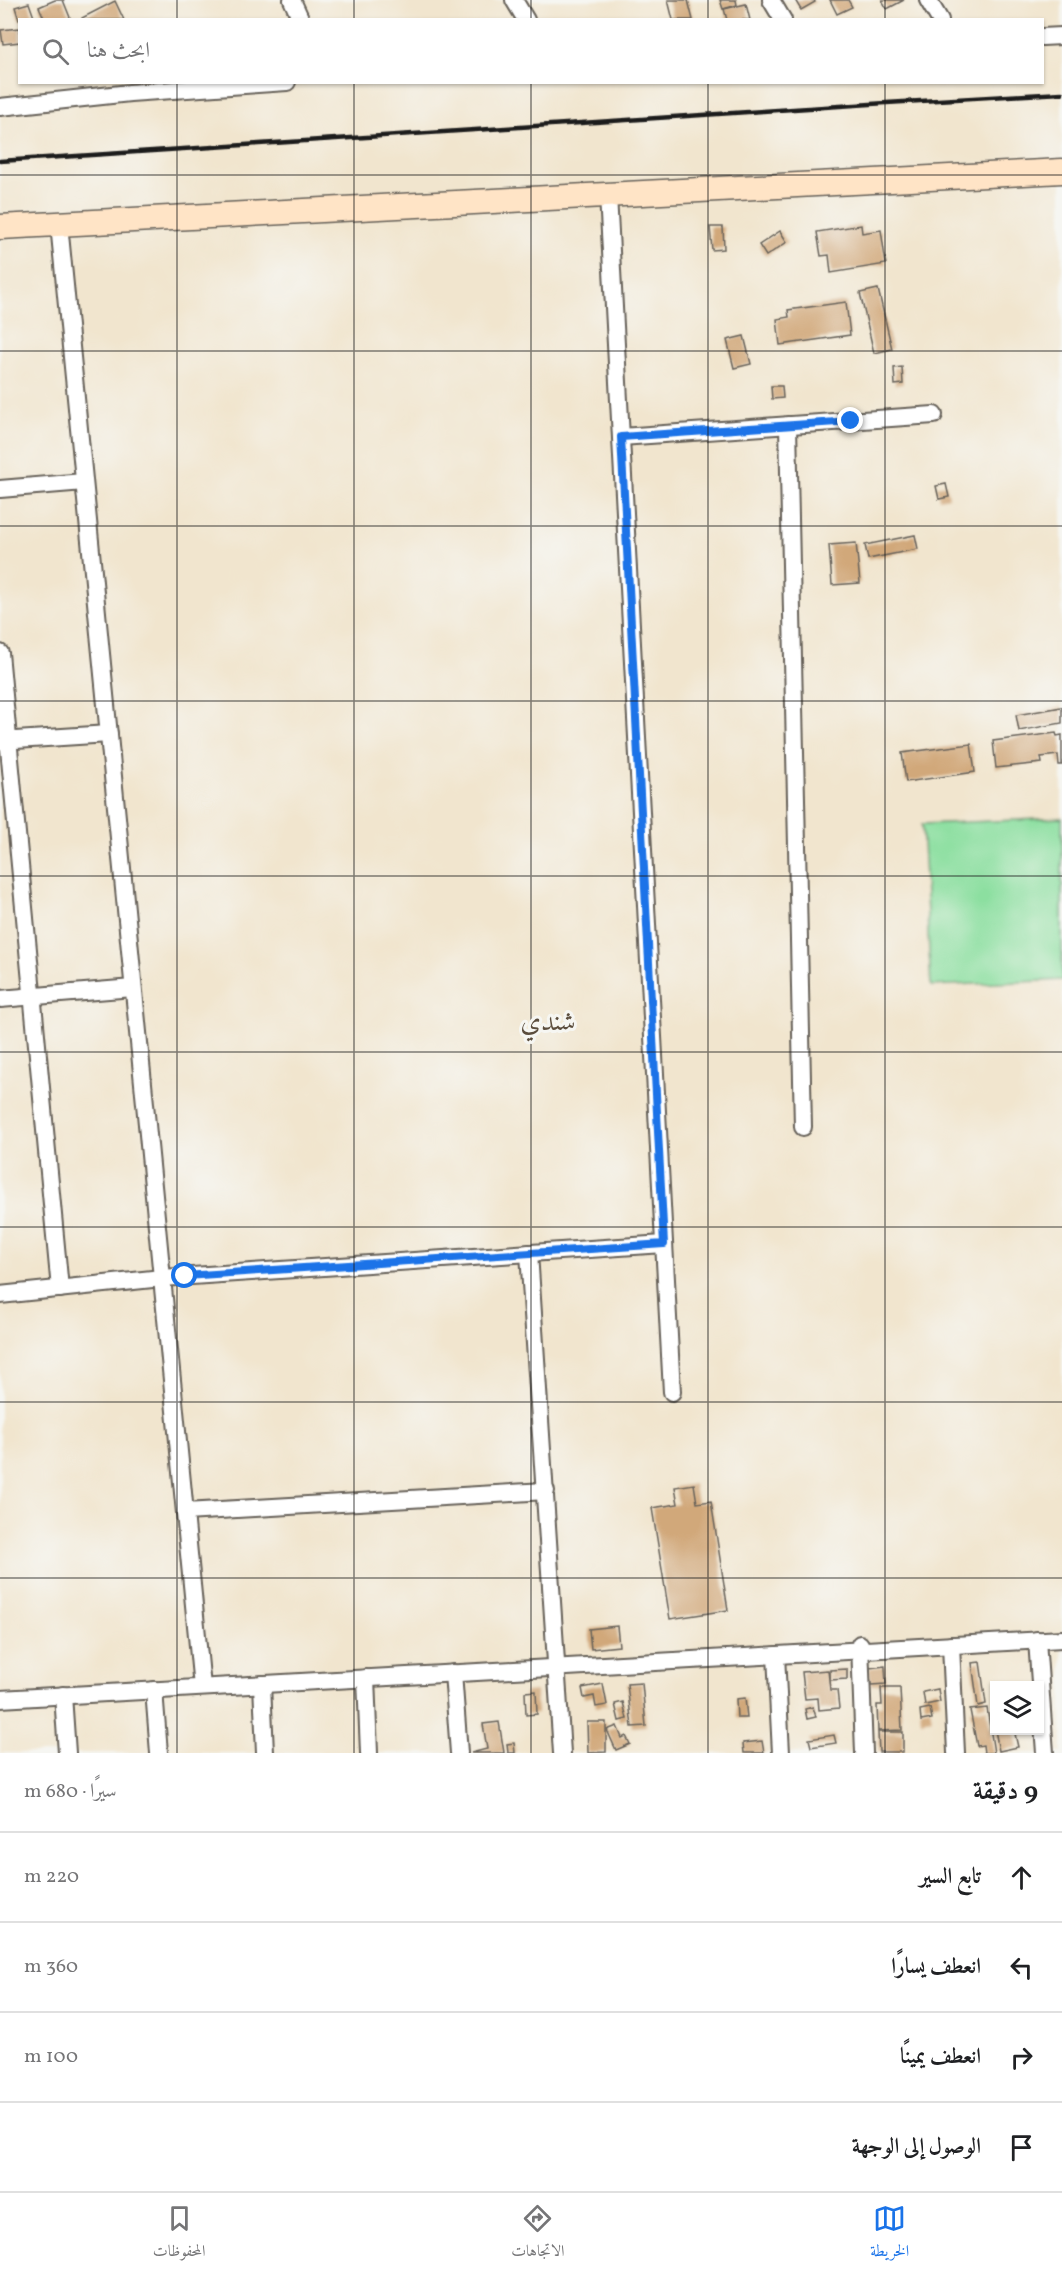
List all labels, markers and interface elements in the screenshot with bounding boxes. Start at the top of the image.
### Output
search box [18,18,1044,84]
icon: search [39,35,72,68]
text: ابحث هنا [87,36,150,67]
route end [837,407,863,433]
district label: شندي [520,1004,576,1042]
route start [171,1262,197,1288]
map controls [990,1681,1044,1735]
button: layers [990,1681,1044,1735]
text: 9 دقيقة [973,1774,1038,1810]
text: سيرًا · 680 m [24,1778,117,1806]
icon: ahead [1005,1861,1038,1894]
text: تابع السير [919,1862,981,1893]
text: 220 m [24,1863,79,1891]
icon: left [1005,1951,1038,1984]
text: انعطف يسارًا [891,1952,981,1983]
text: 360 m [24,1953,78,1981]
icon: right [1005,2041,1038,2074]
text: انعطف يمينًا [900,2042,981,2073]
text: 100 m [24,2043,78,2071]
icon: arrive [1005,2131,1038,2164]
text: الوصول إلى الوجهة [852,2132,981,2163]
tab: المحفوظات [153,2202,206,2266]
tab: الاتجاهات [511,2202,565,2266]
tab: الخريطة [870,2202,909,2266]

